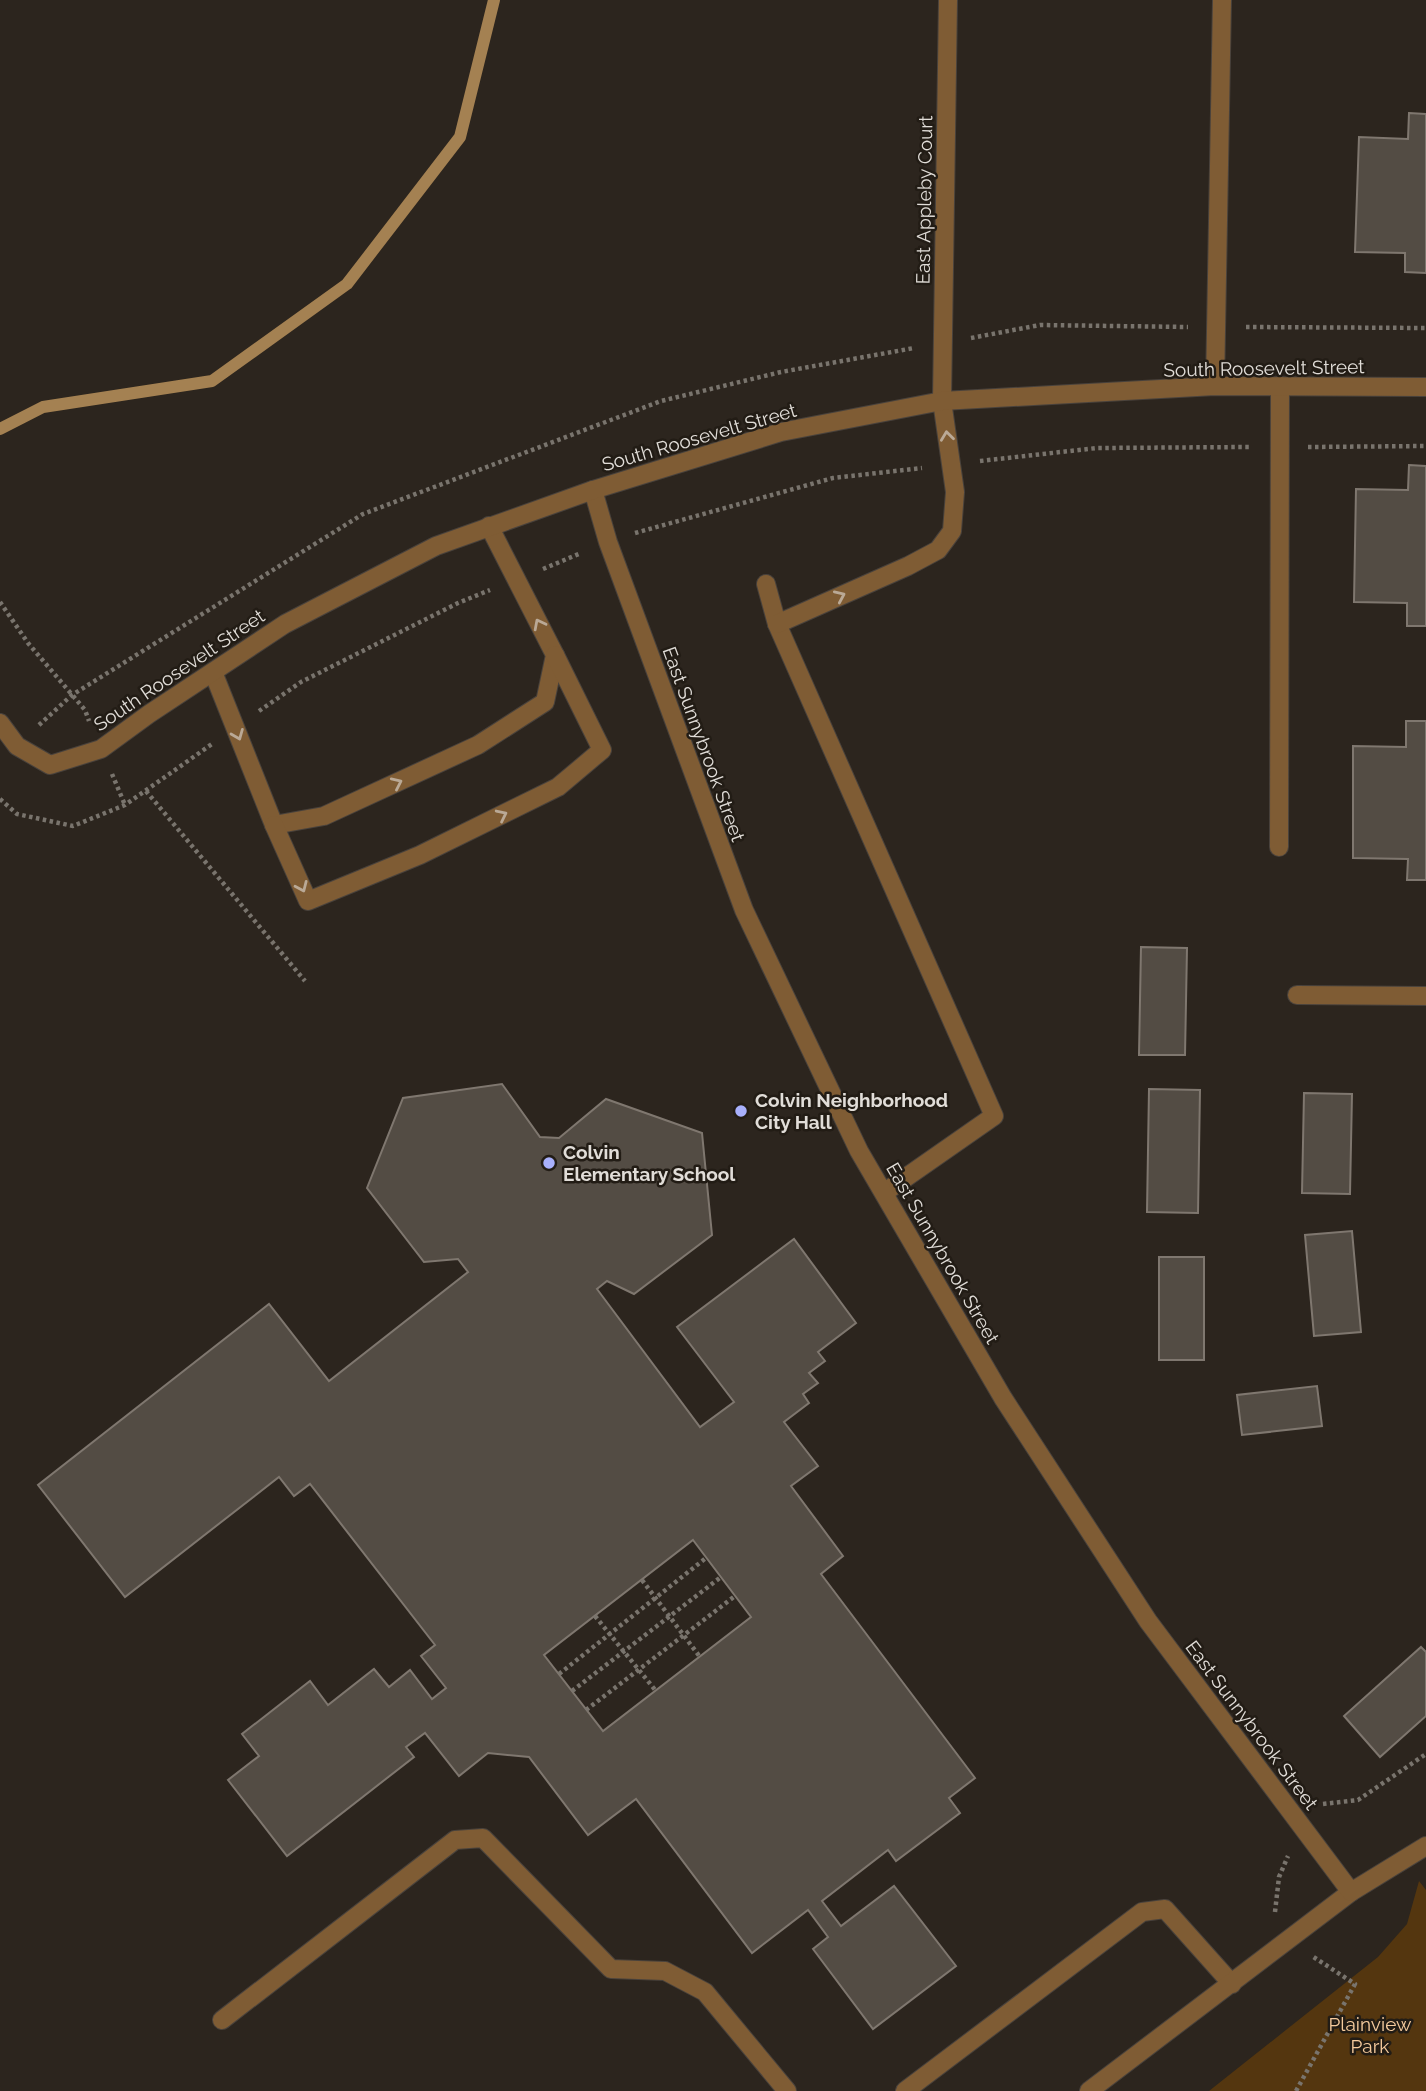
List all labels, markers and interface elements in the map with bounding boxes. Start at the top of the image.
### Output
street label: East Appleby Court [912,115,936,285]
street label: South Roosevelt Street [1163,355,1365,381]
street label: South Roosevelt Street [599,399,799,475]
one-way arrow [939,431,954,442]
one-way arrow [833,590,845,604]
street label: South Roosevelt Street [89,604,269,735]
one-way arrow [534,619,548,631]
street label: East Sunnybrook Street [658,644,750,845]
one-way arrow [230,729,244,741]
one-way arrow [390,777,402,791]
one-way arrow [495,809,507,823]
one-way arrow [294,880,308,892]
place label: Colvin Neighborhood City Hall [755,1089,948,1133]
marker: Colvin Neighborhood City Hall [733,1103,749,1119]
place label: Colvin Elementary School [563,1141,736,1185]
marker: Colvin Elementary School [541,1155,557,1171]
street label: East Sunnybrook Street [882,1158,1004,1348]
street label: East Sunnybrook Street [1181,1636,1323,1814]
park label: Plainview Park [1329,2013,1412,2057]

